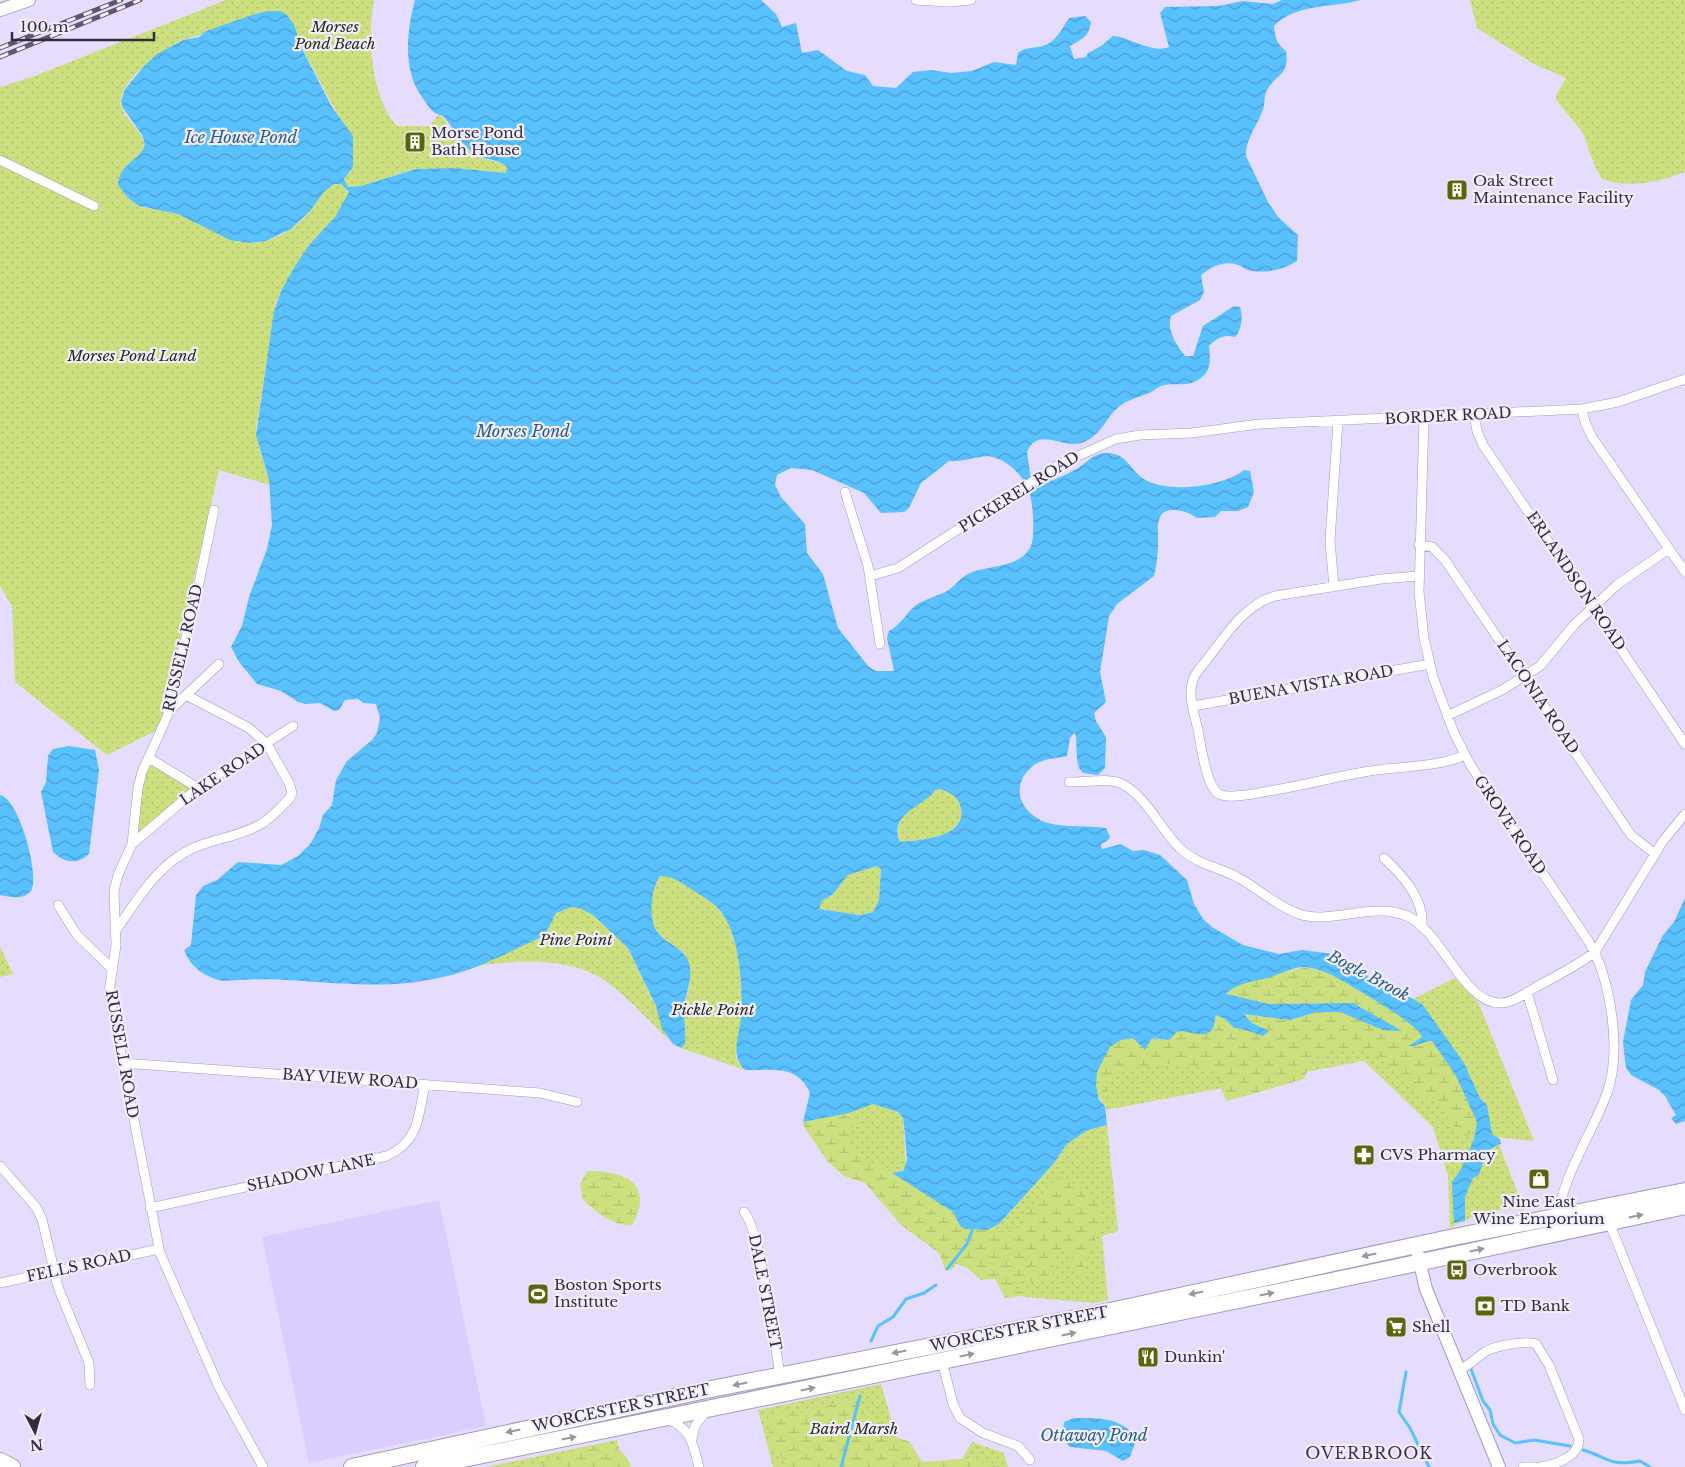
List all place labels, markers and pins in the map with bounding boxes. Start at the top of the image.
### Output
place label: Morse Pond Bath House [431,123,524,159]
building icon: Morse Pond Bath House [403,130,427,154]
place label: Oak Street Maintenance Facility [1473,171,1634,207]
building icon: Oak Street Maintenance Facility [1445,178,1469,202]
pharmacy icon: CVS Pharmacy [1352,1143,1376,1167]
place label: CVS Pharmacy [1380,1145,1496,1164]
shop icon: Nine East Wine Emporium [1527,1167,1551,1191]
place label: Nine East Wine Emporium [1472,1192,1605,1228]
bus stop icon: Overbrook [1445,1258,1469,1282]
place label: Overbrook [1473,1260,1558,1279]
place label: Boston Sports Institute [554,1275,662,1311]
sports icon: Boston Sports Institute [526,1282,550,1306]
bank icon: TD Bank [1473,1294,1497,1318]
place label: TD Bank [1501,1296,1571,1315]
supermarket icon: Shell [1384,1315,1408,1339]
place label: Shell [1412,1317,1450,1336]
restaurant icon: Dunkin' [1136,1345,1160,1369]
place label: Dunkin' [1164,1347,1225,1366]

